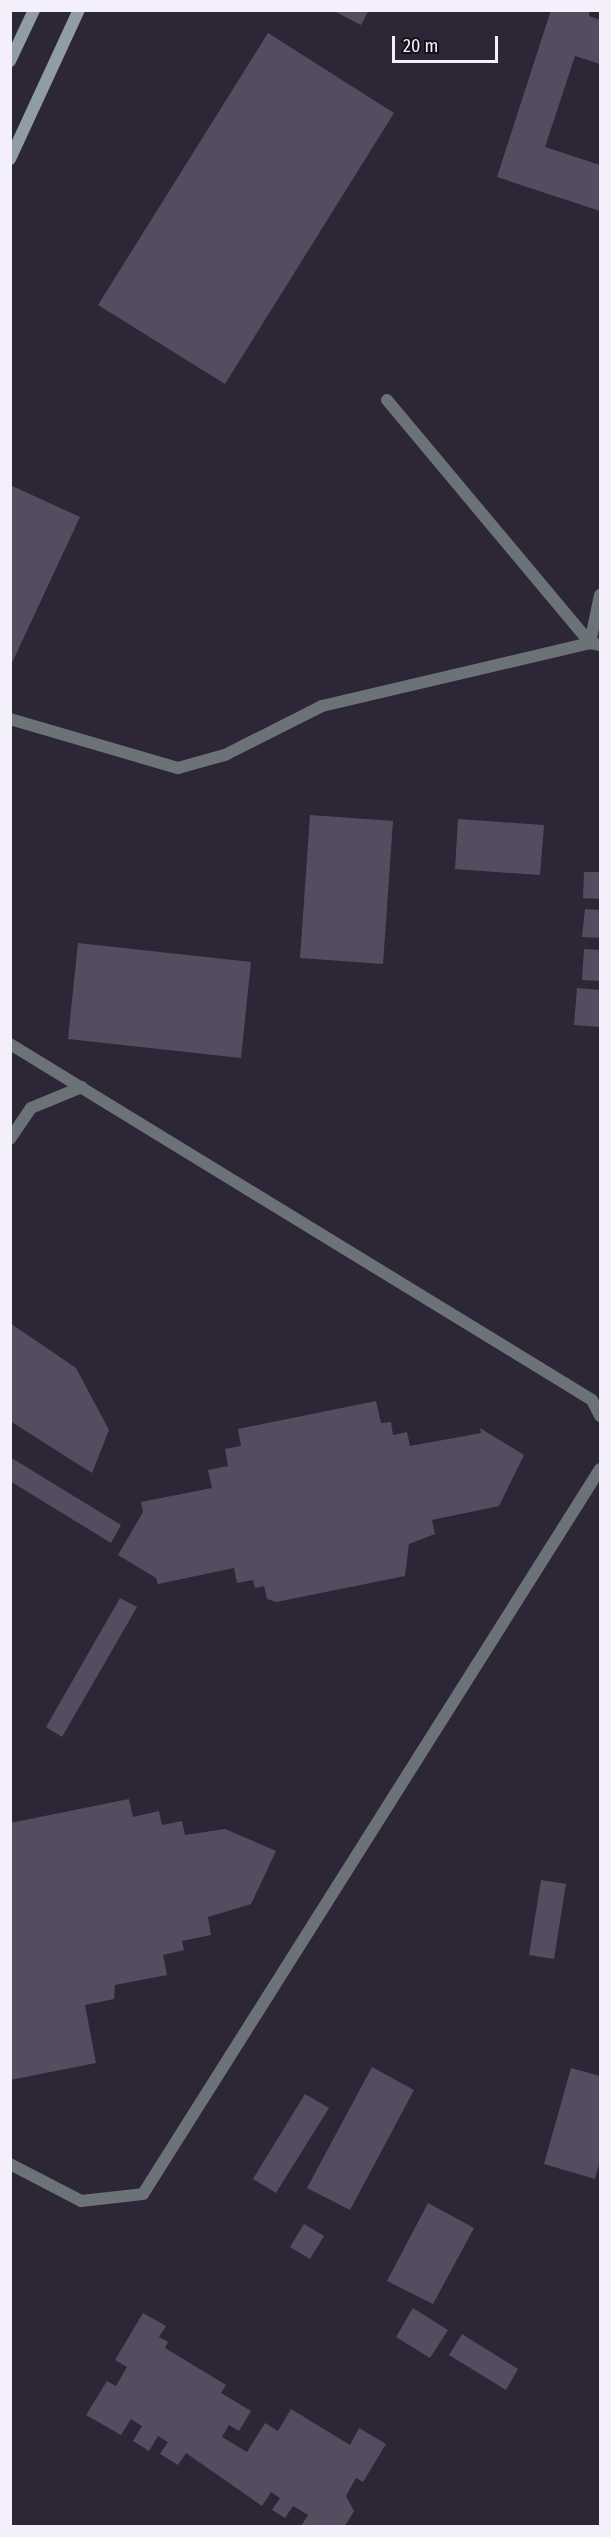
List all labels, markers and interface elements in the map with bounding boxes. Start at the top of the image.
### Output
scale bar [395,24,502,62]
text: 20 m [403,35,438,57]

